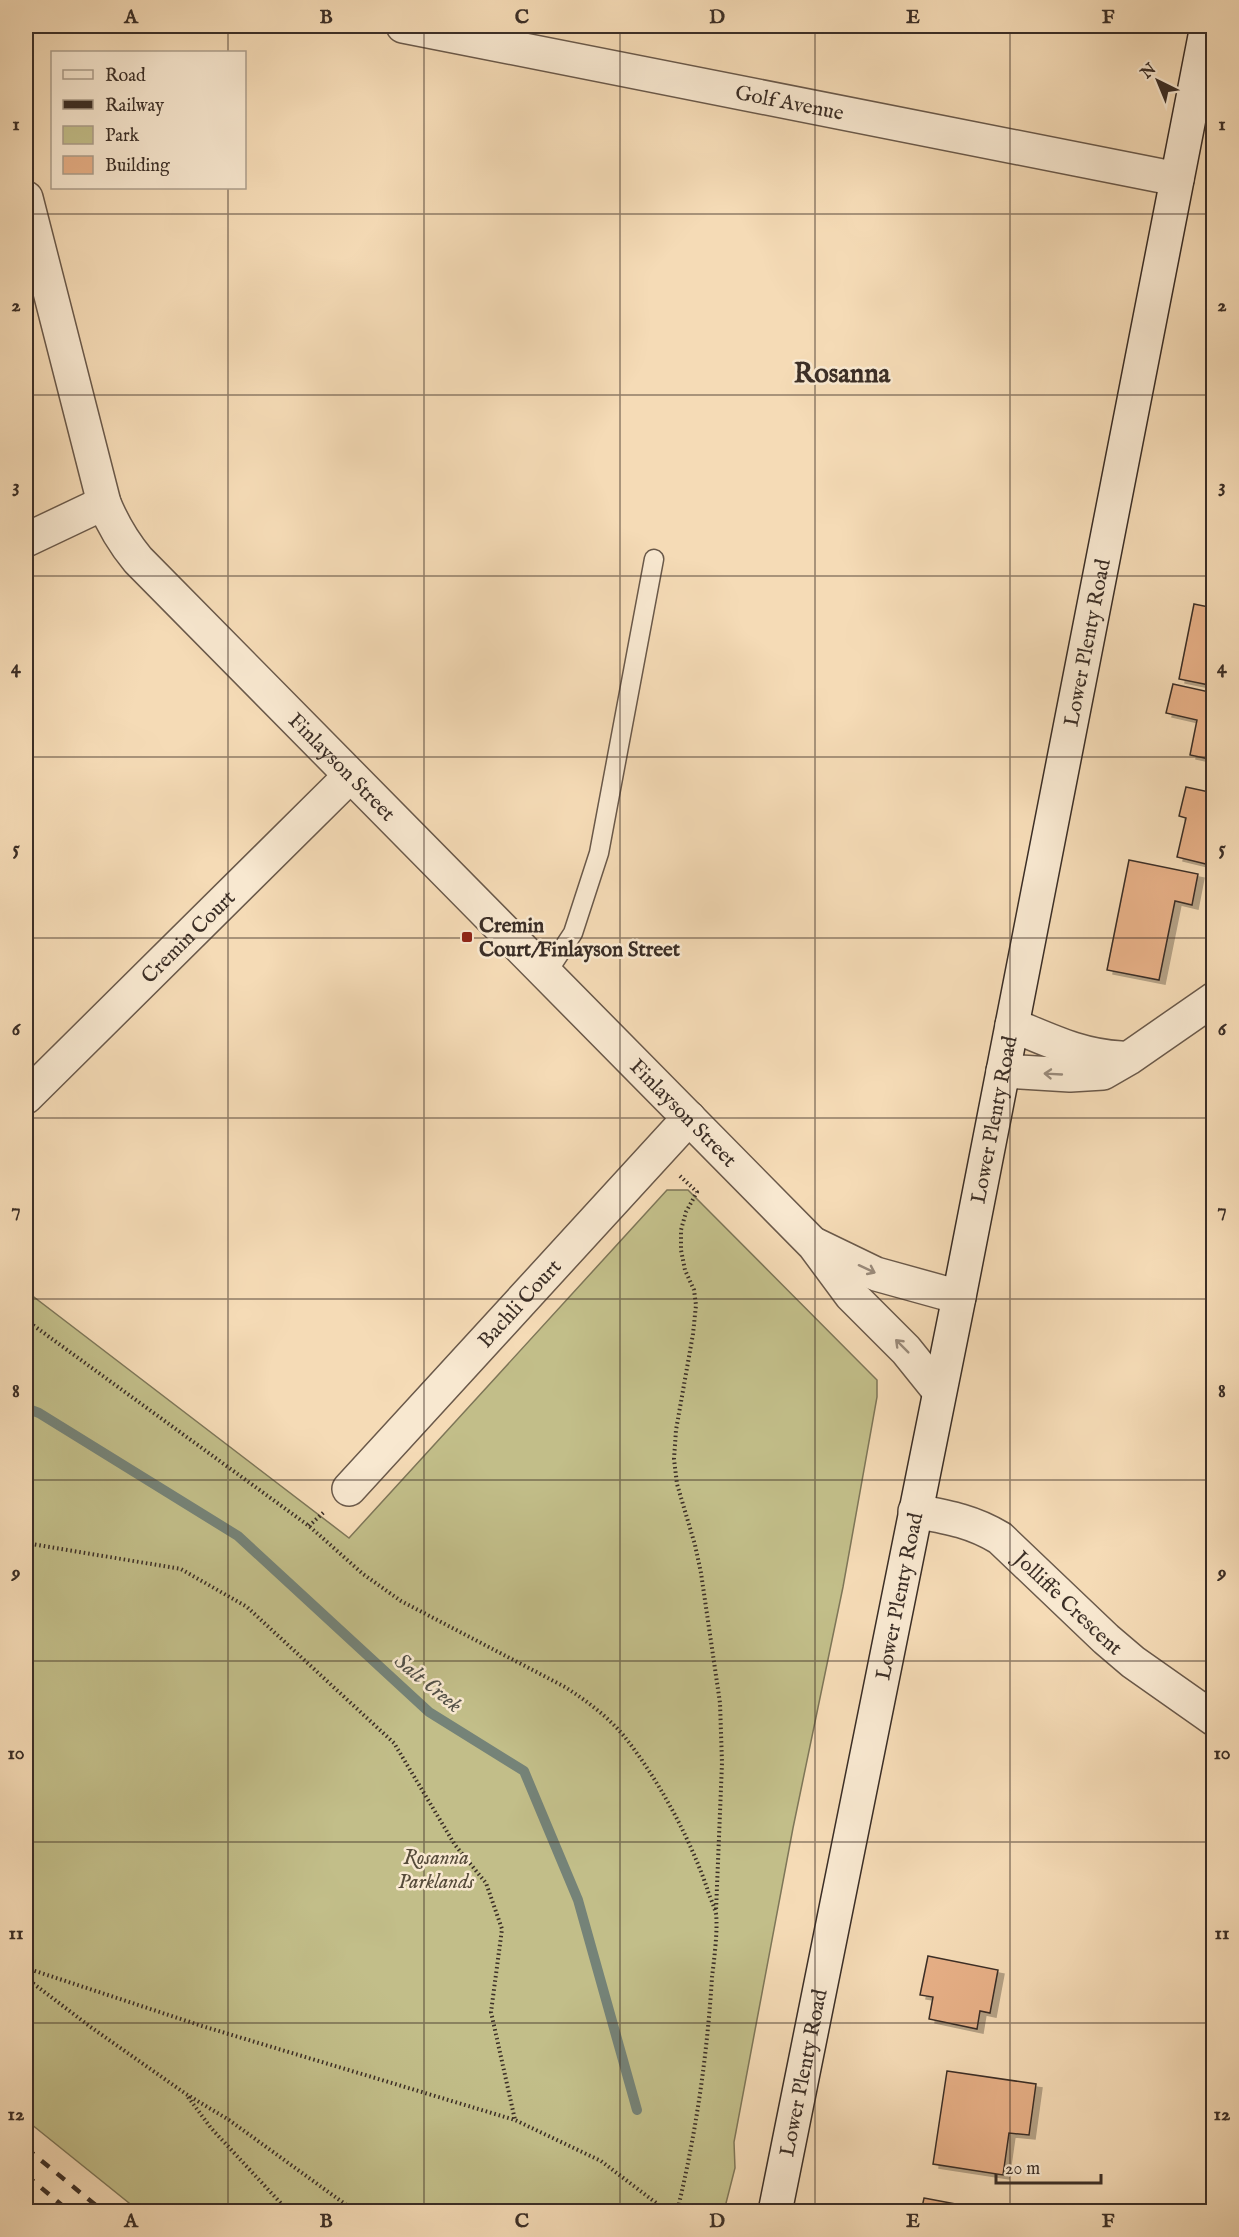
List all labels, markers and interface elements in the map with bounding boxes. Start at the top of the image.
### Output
text: A [123,5,139,30]
text: B [319,5,333,30]
text: C [515,5,529,30]
text: D [709,5,725,30]
text: E [906,5,920,30]
text: F [1102,5,1115,30]
legend [51,51,246,189]
north arrow [1128,51,1188,111]
text: N [1137,59,1161,84]
text: Road [105,65,146,88]
street label: Golf Avenue [733,80,846,128]
text: Railway [105,95,164,118]
text: 1 [12,112,20,137]
text: 1 [1218,112,1226,137]
text: Park [105,125,140,148]
text: Building [105,155,170,178]
text: 2 [11,293,21,318]
text: 2 [1217,293,1227,318]
district label: Rosanna [794,358,892,392]
text: 3 [12,474,20,499]
text: 3 [1218,474,1226,499]
street label: Lower Plenty Road [1059,556,1118,729]
text: 4 [11,655,22,680]
text: 4 [1217,655,1228,680]
street label: Finlayson Street [282,708,400,828]
text: 5 [12,836,20,861]
text: 5 [1218,836,1226,861]
street label: Cremin Court [136,885,242,990]
place label: Cremin Court/Finlayson Street [479,913,681,964]
marker: Cremin Court/Finlayson Street [460,930,474,944]
text: 6 [12,1017,22,1042]
text: 6 [1218,1017,1228,1042]
street label: Lower Plenty Road [966,1033,1025,1206]
street label: Finlayson Street [623,1054,742,1174]
one-way arrow [1044,1068,1064,1079]
text: 7 [11,1198,21,1223]
text: 7 [1217,1198,1227,1223]
street label: Bachli Court [473,1254,568,1354]
one-way arrow [858,1264,876,1276]
one-way arrow [894,1339,909,1354]
text: 8 [12,1379,20,1404]
text: 8 [1218,1379,1226,1404]
street label: Lower Plenty Road [870,1510,930,1683]
street label: Jolliffe Crescent [1006,1545,1127,1662]
text: 9 [11,1560,21,1585]
text: 9 [1217,1560,1227,1585]
water label: Salt Creek [388,1648,468,1720]
text: 10 [7,1741,25,1766]
text: 10 [1213,1741,1231,1766]
park label: Rosanna Parklands [398,1845,475,1896]
text: 11 [9,1921,23,1946]
text: 11 [1215,1921,1229,1946]
street label: Lower Plenty Road [774,1986,835,2159]
text: 12 [8,2102,25,2127]
text: 12 [1214,2102,1231,2127]
scale bar [996,2147,1101,2185]
text: 20 m [1005,2158,1040,2181]
text: A [123,2209,139,2234]
text: B [319,2209,333,2234]
text: C [515,2209,529,2234]
text: D [709,2209,725,2234]
text: E [906,2209,920,2234]
text: F [1102,2209,1115,2234]

